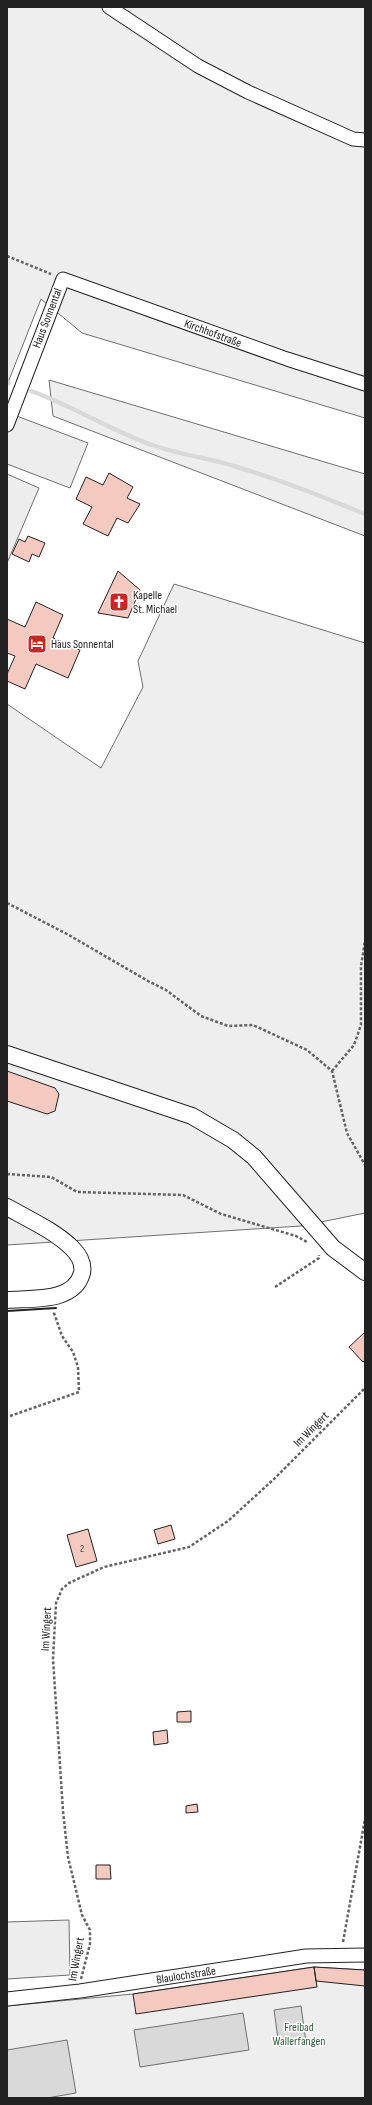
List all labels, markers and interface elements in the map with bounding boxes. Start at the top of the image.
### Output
street label: Haus Sonnental [29,286,66,350]
street label: Kirchhofstraße [182,316,244,351]
place label: Kapelle St. Michael [133,588,177,617]
church icon: Kapelle St. Michael [108,591,130,613]
hotel icon: Haus Sonnental [26,633,48,655]
place label: Haus Sonnental [51,637,114,652]
street label: Im Wingert [290,1408,332,1450]
house number: 2 [80,1543,84,1555]
street label: Im Wingert [38,1606,55,1651]
street label: Im Wingert [65,1936,88,1982]
street label: Blaulochstraße [155,1963,217,1988]
park label: Freibad Wallerfangen [273,2020,325,2049]

